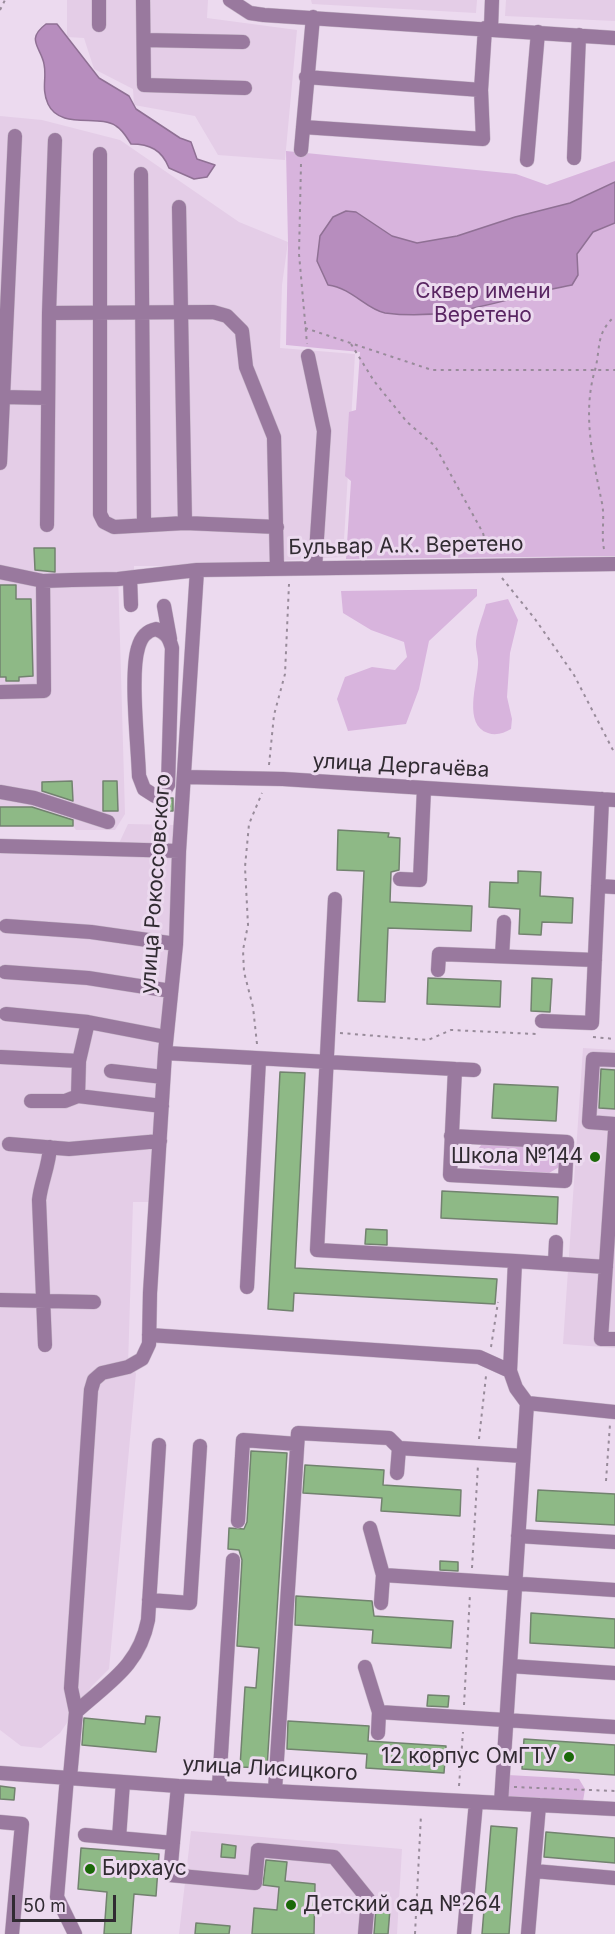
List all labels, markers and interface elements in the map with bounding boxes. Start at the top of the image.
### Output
park label: Сквер имени Веретено [415,279,551,329]
street label: Бульвар А.К. Веретено [288,531,524,561]
street label: улица Дергачёва [312,749,490,783]
street label: улица Рокоссовского [136,773,176,995]
place label: Школа №144 [451,1144,583,1170]
marker: Школа №144 [588,1150,602,1164]
place label: 12 корпус ОмГТУ [381,1744,557,1770]
marker: 12 корпус ОмГТУ [562,1750,576,1764]
street label: улица Лисицкого [182,1752,358,1786]
place label: Бирхаус [102,1856,187,1882]
marker: Бирхаус [83,1862,97,1876]
scale bar [15,1883,118,1921]
place label: Детский сад №264 [303,1892,501,1918]
text: 50 m [23,1895,66,1916]
marker: Детский сад №264 [284,1898,298,1912]

